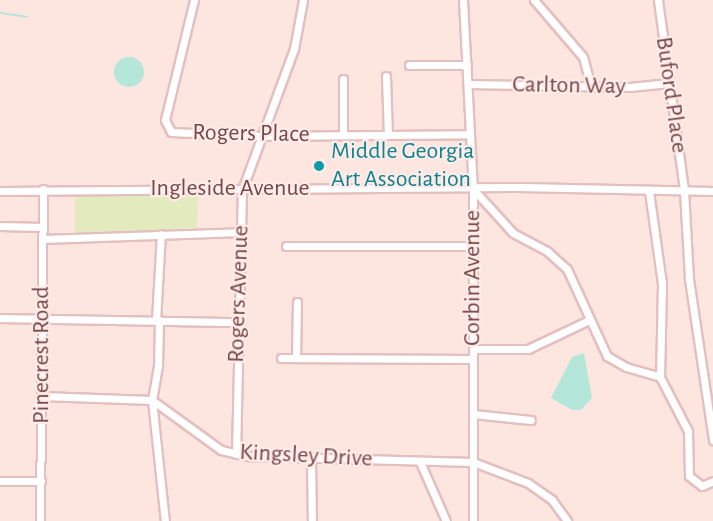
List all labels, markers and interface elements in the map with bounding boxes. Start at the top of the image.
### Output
street label: Buford Place [649,35,693,155]
street label: Carlton Way [512,71,626,101]
street label: Rogers Place [192,119,310,149]
place label: Middle Georgia Art Association [331,138,474,194]
marker: Middle Georgia Art Association [312,159,326,173]
street label: Ingleside Avenue [150,175,310,203]
street label: Corbin Avenue [459,210,487,346]
street label: Rogers Avenue [222,225,256,363]
street label: Pinecrest Road [28,286,56,424]
street label: Kingsley Drive [239,438,373,474]

